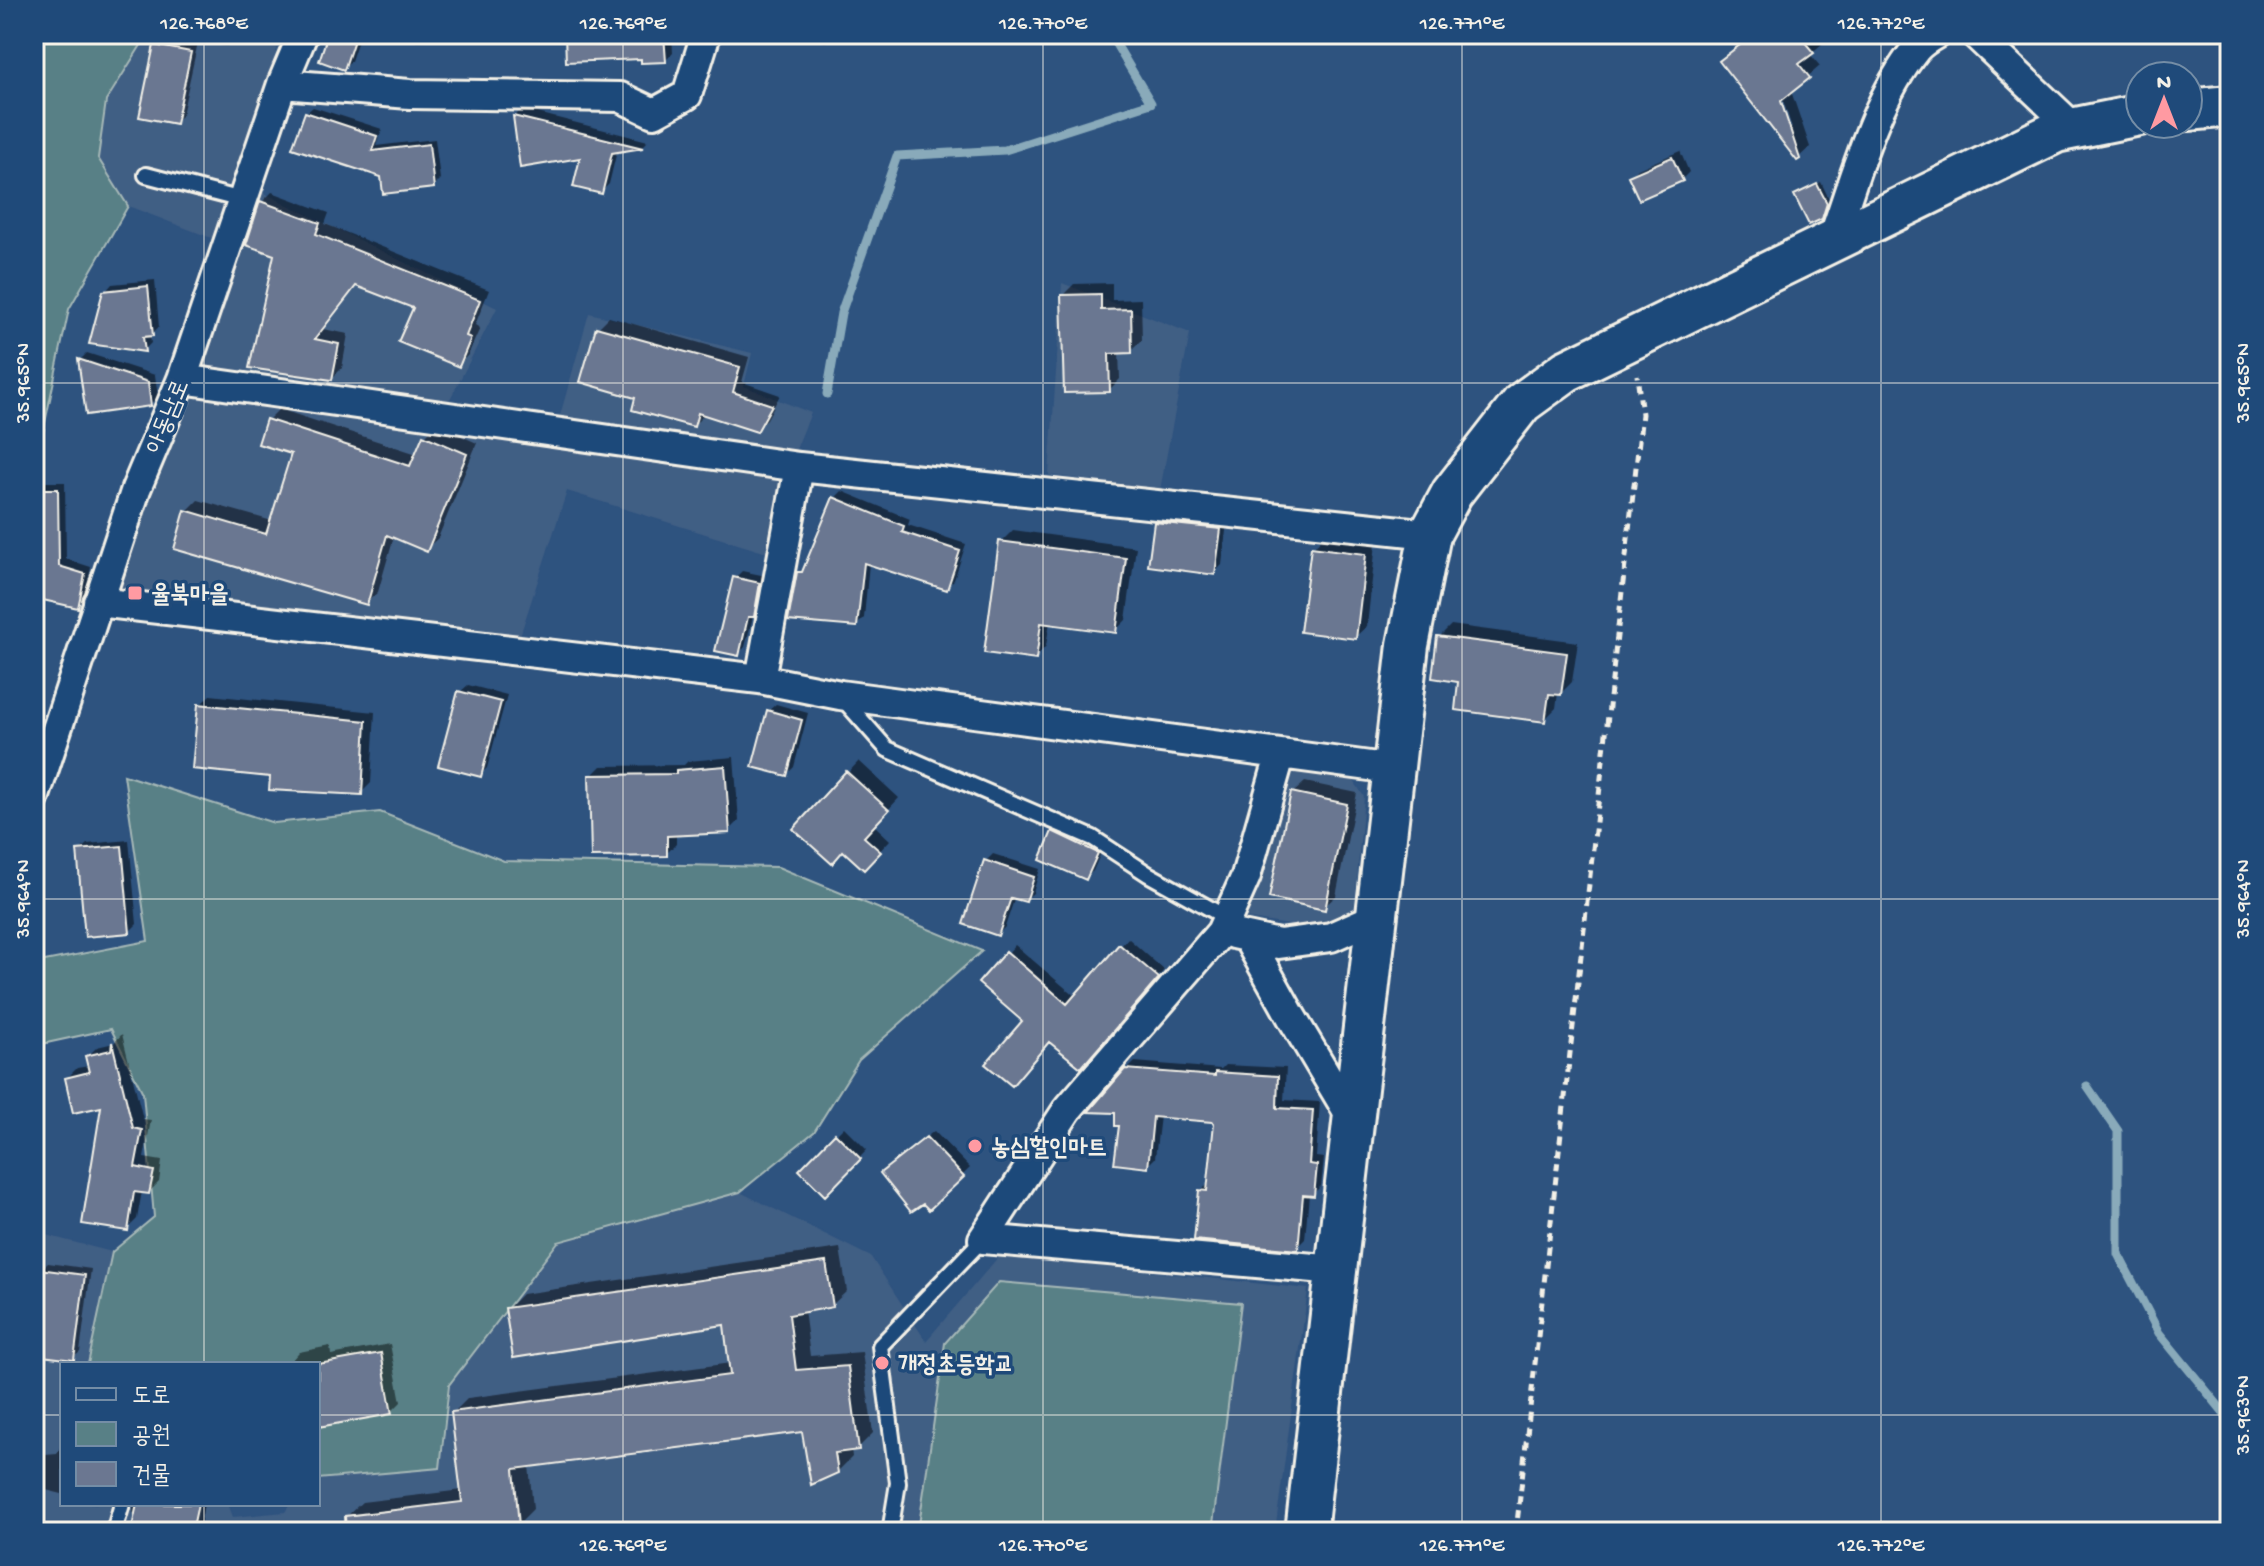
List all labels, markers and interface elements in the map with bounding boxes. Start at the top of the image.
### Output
text: 126.768°E [159,14,249,37]
text: 126.769°E [579,14,668,37]
text: 126.770°E [998,14,1088,37]
text: 126.771°E [1419,14,1506,37]
text: 126.772°E [1837,14,1926,37]
north arrow [2124,60,2204,140]
text: N [2157,71,2171,97]
text: 35.965°N [14,343,37,424]
text: 35.965°N [2234,343,2257,424]
street label: 아동남로 [141,376,197,459]
place label: 율북마을 [151,582,228,611]
marker: 율북마을 [126,584,144,602]
text: 35.964°N [14,860,37,939]
text: 35.964°N [2234,860,2257,939]
place label: 농심할인마트 [991,1135,1107,1164]
marker: 농심할인마트 [966,1137,984,1155]
place label: 개정초등학교 [898,1352,1014,1381]
marker: 개정초등학교 [873,1354,891,1372]
legend [60,1362,320,1506]
text: 35.963°N [2234,1375,2257,1456]
text: 도로 [132,1383,171,1412]
text: 공원 [132,1423,171,1452]
text: 건물 [132,1463,171,1492]
text: 126.769°E [579,1536,668,1559]
text: 126.770°E [998,1536,1088,1559]
text: 126.771°E [1419,1536,1506,1559]
text: 126.772°E [1837,1536,1926,1559]

